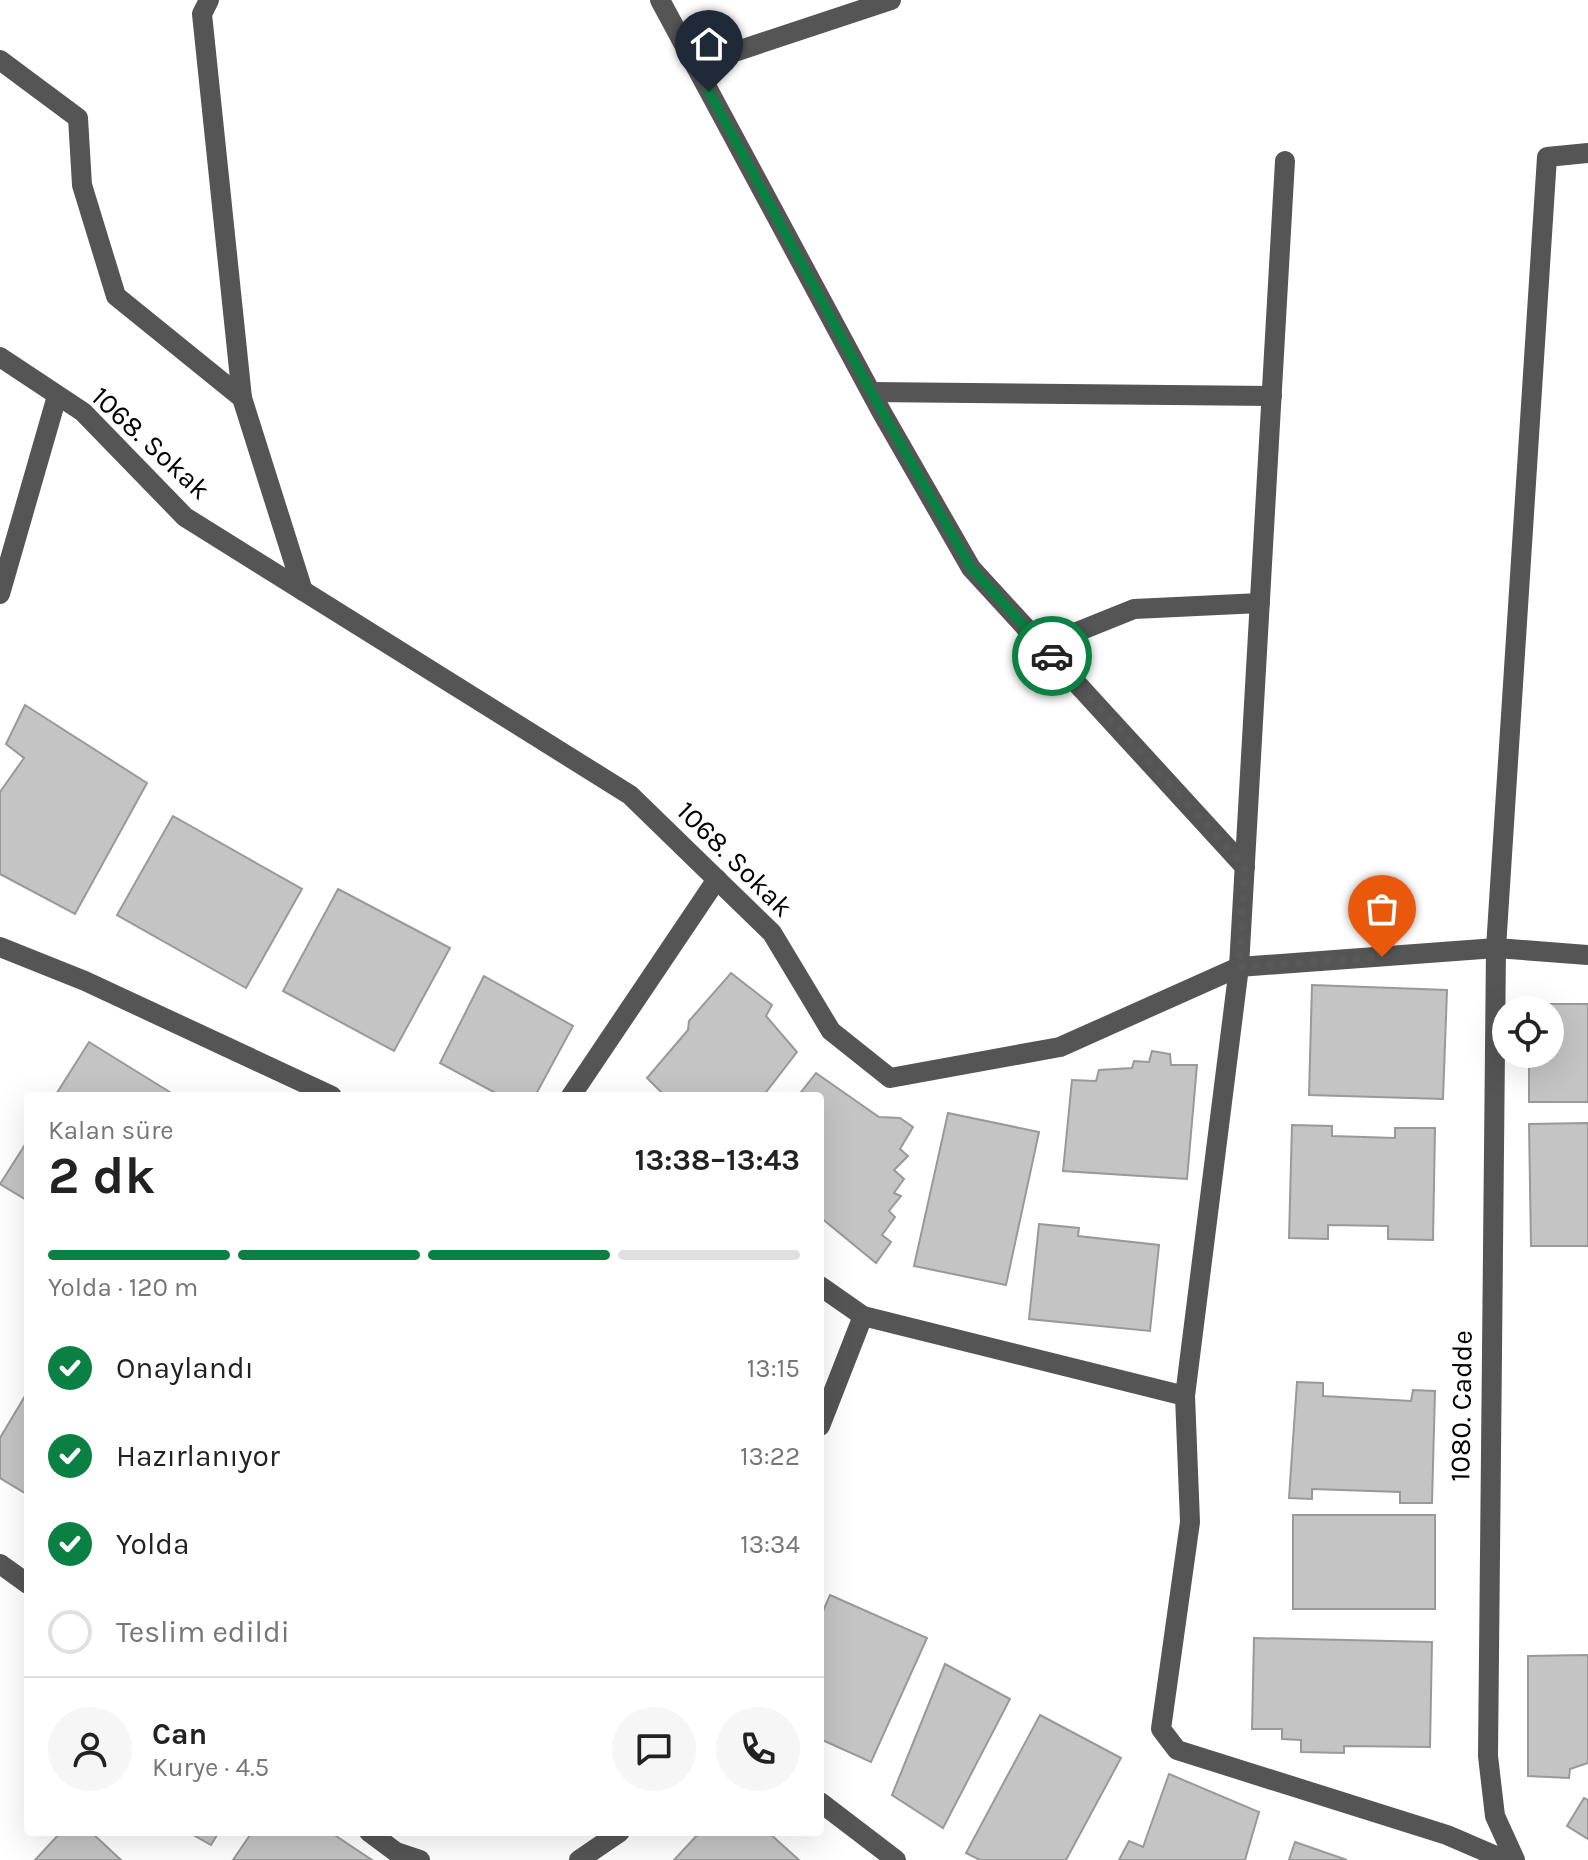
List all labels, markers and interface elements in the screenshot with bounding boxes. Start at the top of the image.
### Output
pin [675,10,743,92]
icon: home [687,22,731,66]
street label: 1068. Sokak [85,380,217,506]
courier [1012,616,1092,696]
icon: car [1030,634,1074,678]
street label: 1068. Sokak [670,794,800,924]
pin [1348,875,1416,957]
icon: bag [1360,887,1404,931]
map controls [1492,996,1564,1068]
button: locate [1492,996,1564,1068]
text: Kalan süre [48,1115,174,1146]
text: 13:38–13:43 [635,1142,800,1178]
text: 2 dk [48,1145,155,1206]
text: Yolda · 120 m [48,1272,198,1303]
street label: 1080. Cadde [1443,1330,1479,1482]
icon: check [48,1346,92,1390]
text: Onaylandı [116,1350,254,1386]
text: 13:15 [747,1353,800,1384]
icon: check [48,1434,92,1478]
text: Hazırlanıyor [116,1438,280,1474]
text: 13:22 [740,1441,800,1472]
icon: check [48,1522,92,1566]
text: Yolda [116,1526,190,1562]
text: 13:34 [740,1529,800,1560]
text: Teslim edildi [116,1614,290,1650]
button: person [48,1707,132,1791]
button: chat [612,1707,696,1791]
button: phone [716,1707,800,1791]
text: Can [152,1716,207,1752]
text: Kurye · 4.5 [152,1752,269,1783]

